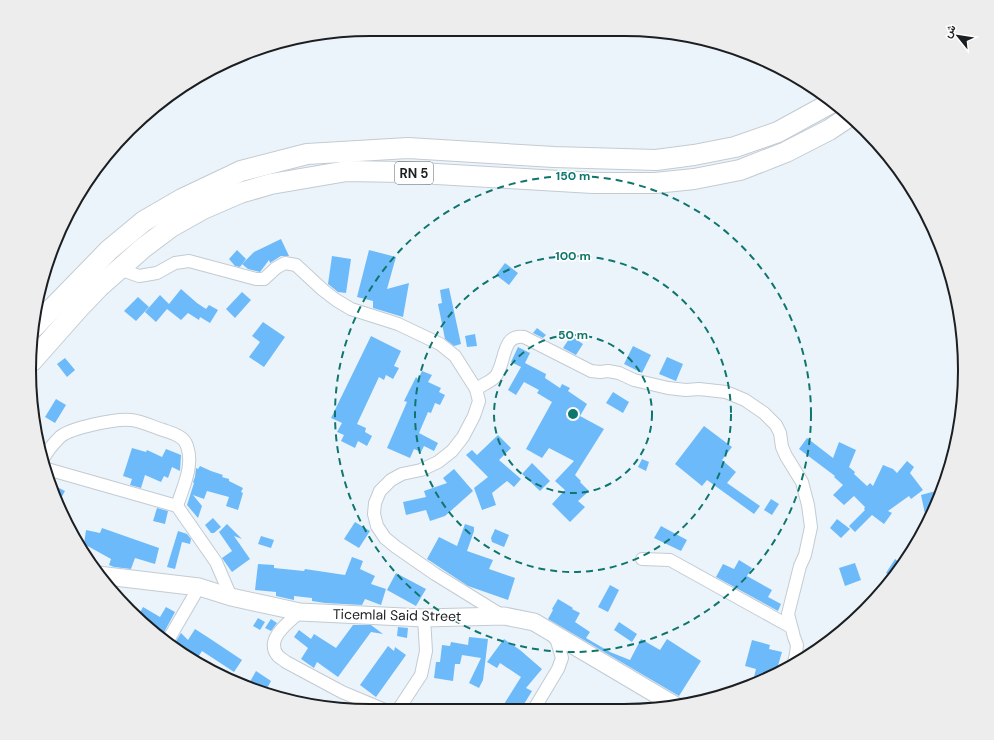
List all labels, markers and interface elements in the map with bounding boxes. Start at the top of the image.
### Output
north arrow [938,16,978,56]
text: ش [940,22,959,40]
road number: RN 5 [395,162,433,184]
text: 150 m [556,168,590,184]
text: 100 m [555,248,591,264]
text: 50 m [558,327,588,343]
centre of rings [566,407,580,421]
street label: Ticemlal Said Street [333,605,461,625]

